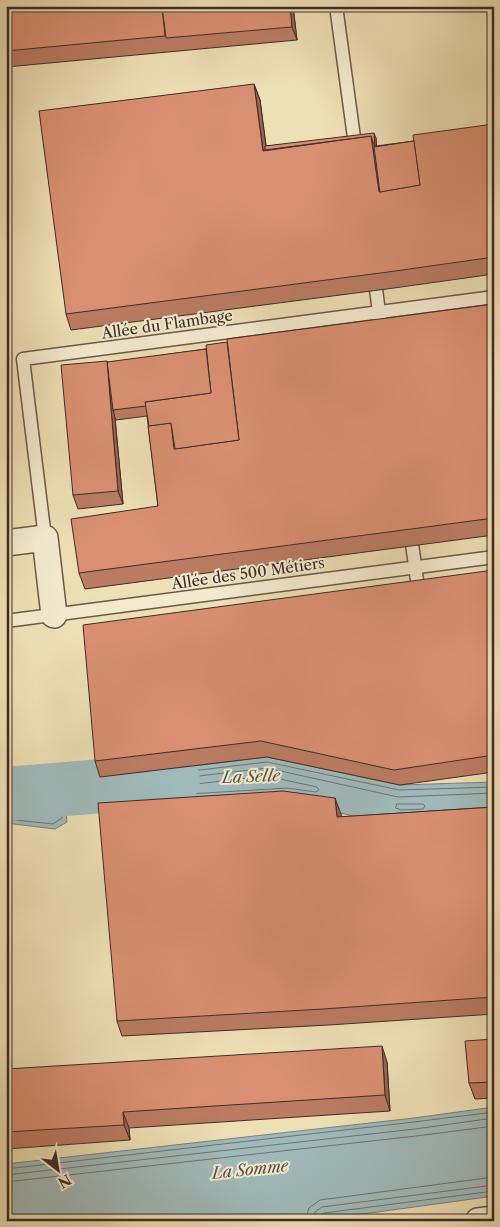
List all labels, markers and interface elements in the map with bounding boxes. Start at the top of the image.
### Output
street label: Allée du Flambage [99,305,234,343]
street label: Allée des 500 Métiers [169,553,326,593]
water label: La Selle [220,765,282,787]
north arrow [32,1144,82,1194]
water label: La Somme [209,1155,290,1183]
text: N [55,1170,75,1192]

